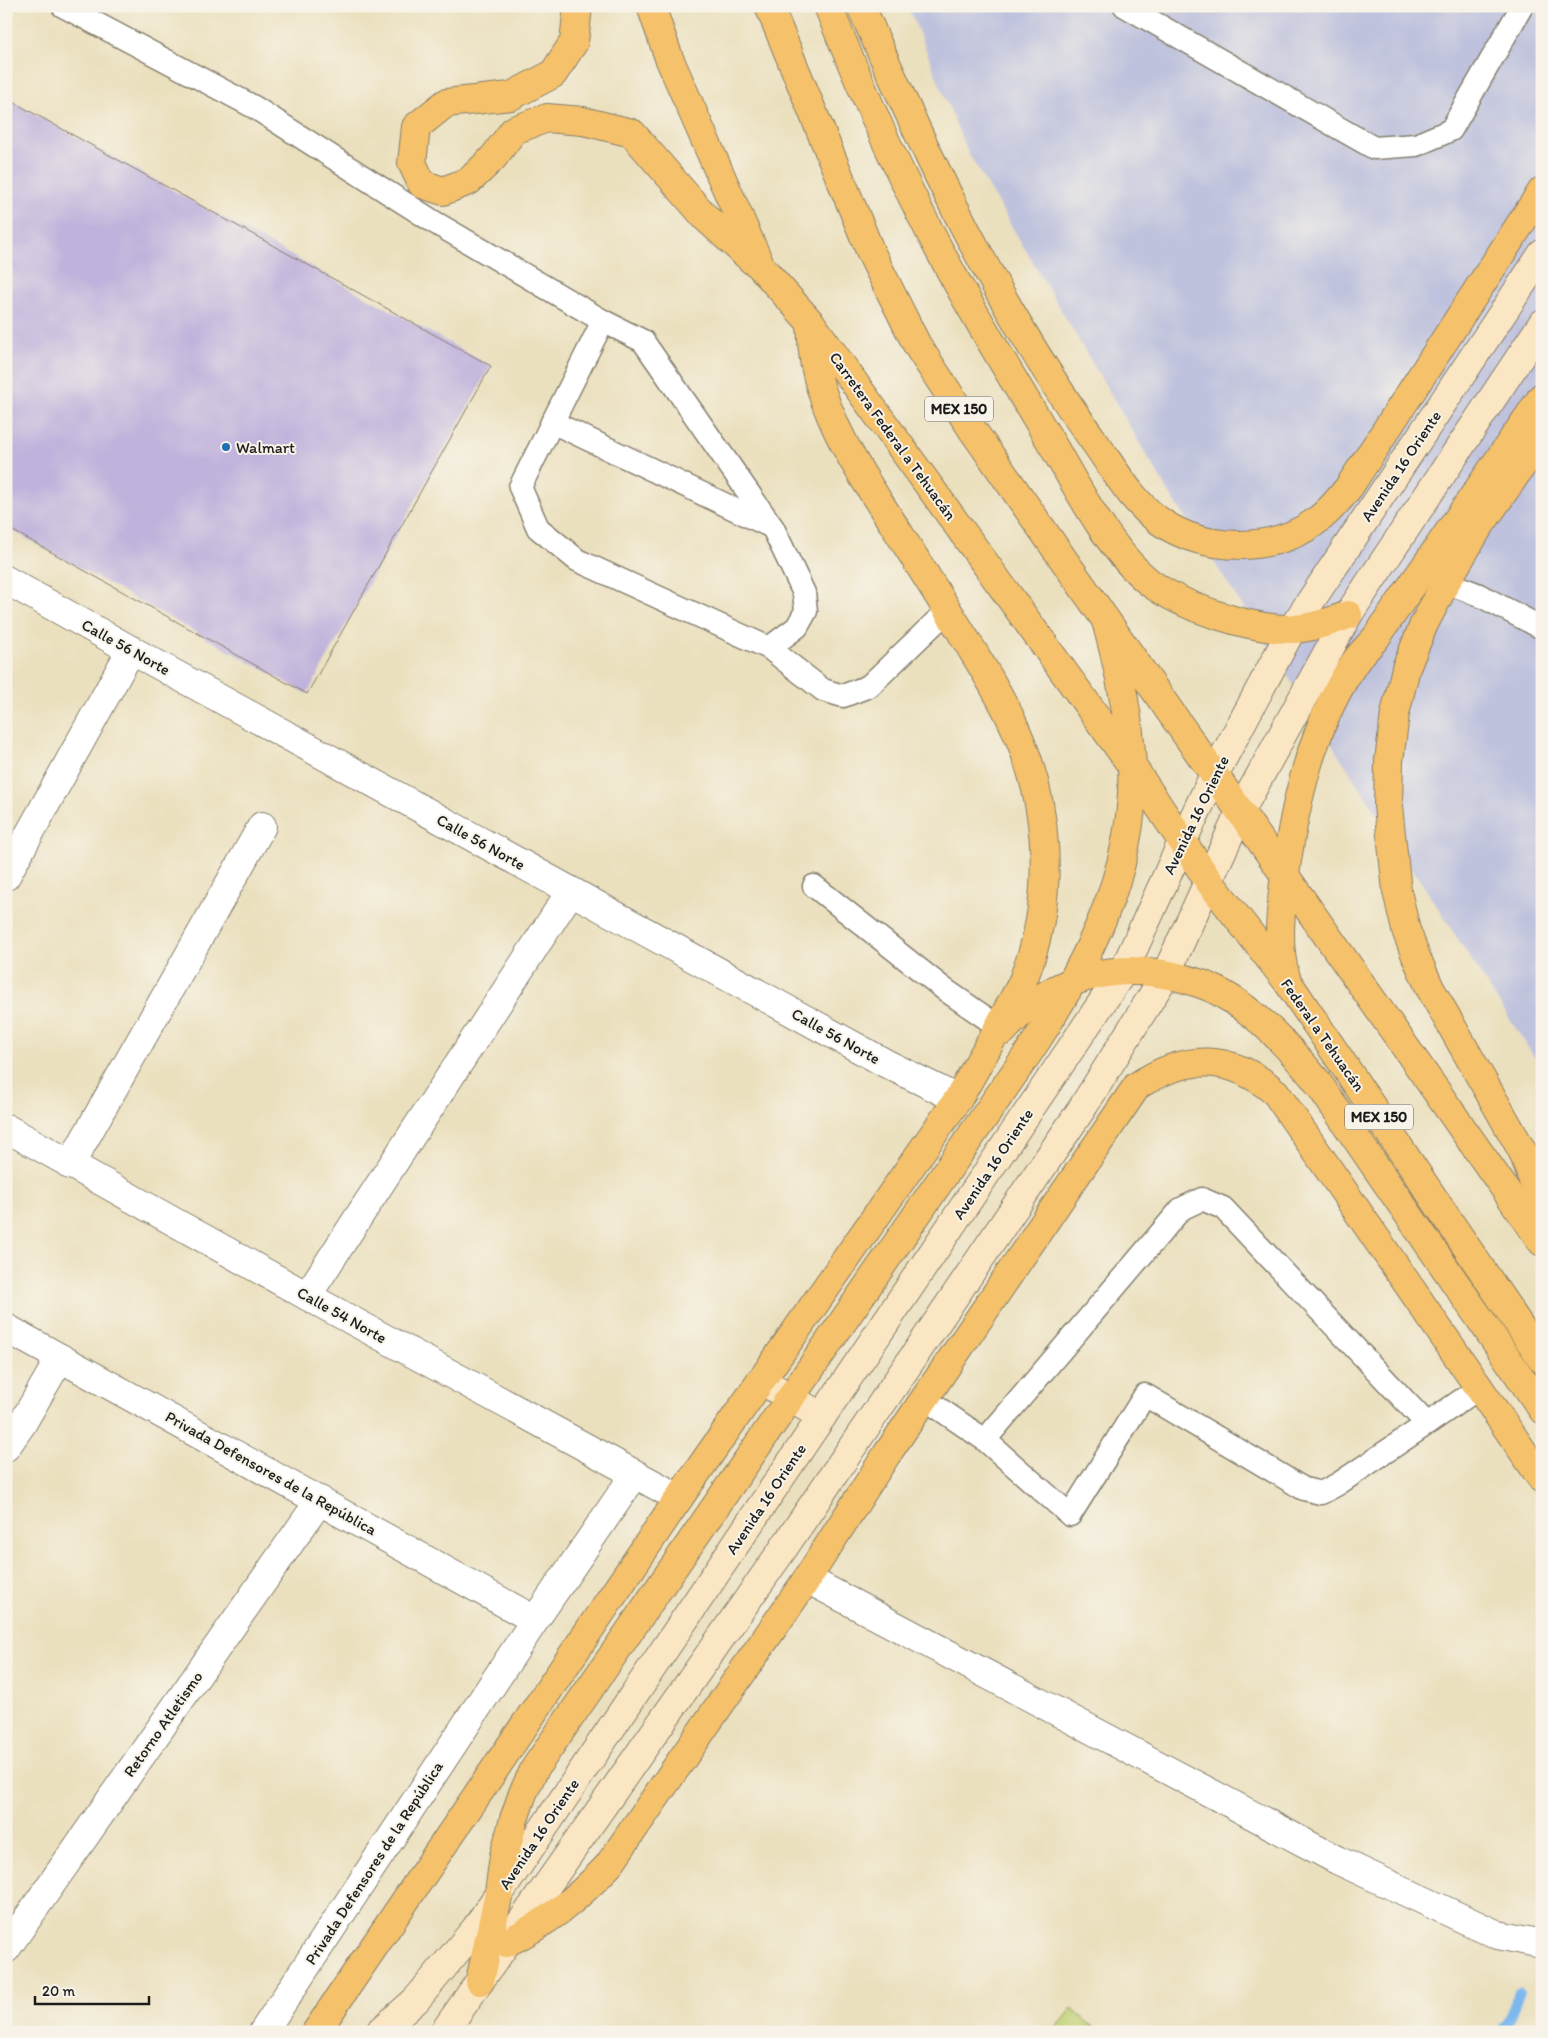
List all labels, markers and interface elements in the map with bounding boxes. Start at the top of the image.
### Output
street label: Carretera Federal a Tehuacán [826,348,960,524]
road number: MEX 150 [925,396,993,422]
street label: Avenida 16 Oriente [1357,407,1445,525]
place label: Walmart [236,438,295,457]
marker: Walmart [220,441,232,453]
street label: Calle 56 Norte [78,615,174,679]
street label: Avenida 16 Oriente [1159,752,1233,877]
street label: Calle 56 Norte [433,810,529,874]
street label: Federal a Tehuacán [1277,975,1369,1095]
street label: Calle 56 Norte [788,1004,884,1068]
road number: MEX 150 [1345,1104,1413,1130]
street label: Avenida 16 Oriente [949,1105,1037,1223]
street label: Calle 54 Norte [294,1283,390,1347]
street label: Privada Defensores de la República [162,1407,381,1540]
street label: Avenida 16 Oriente [722,1440,810,1558]
street label: Retorno Atletismo [119,1667,207,1781]
street label: Privada Defensores de la República [301,1757,447,1968]
street label: Avenida 16 Oriente [495,1775,583,1893]
scale bar [35,1973,149,2005]
text: 20 m [42,1982,76,2000]

